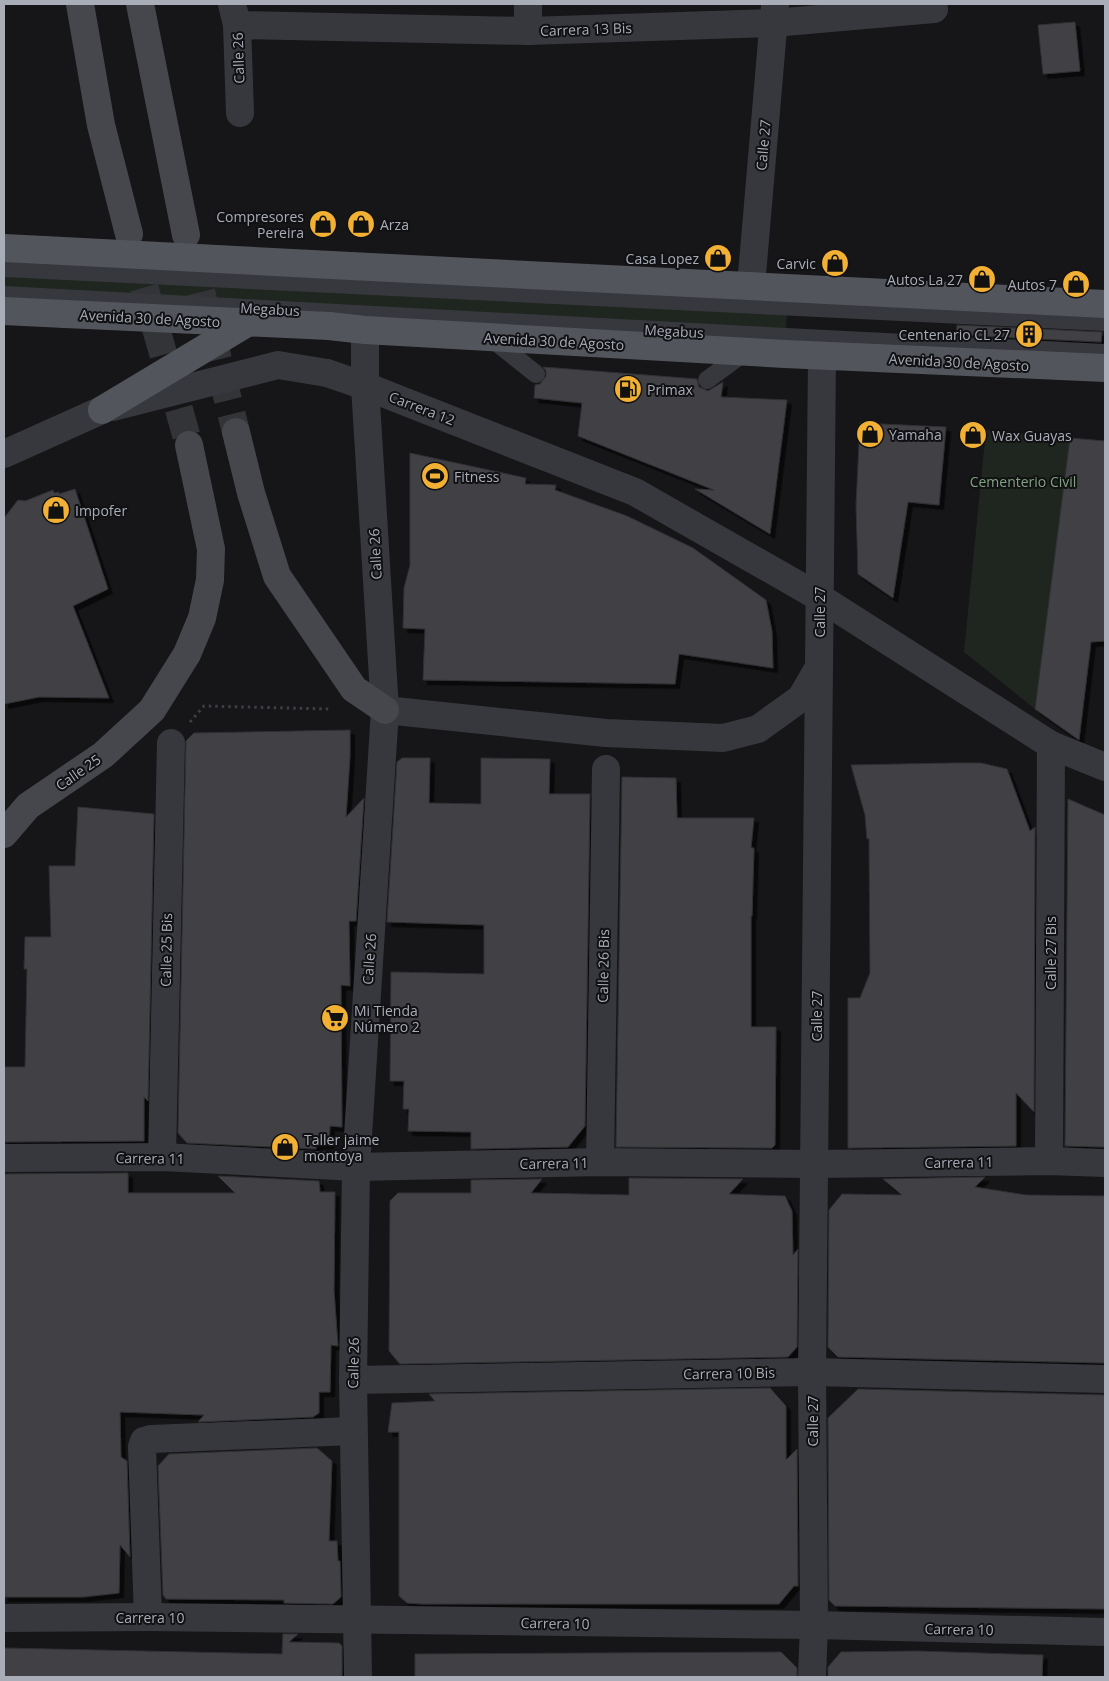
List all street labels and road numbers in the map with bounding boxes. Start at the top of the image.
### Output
street label: Carrera 13 Bis [540,18,633,40]
street label: Calle 26 [228,32,248,84]
street label: Calle 27 [751,119,775,171]
street label: Megabus [240,298,301,320]
street label: Avenida 30 de Agosto [79,305,221,331]
street label: Megabus [644,320,705,342]
street label: Avenida 30 de Agosto [483,328,625,354]
street label: Avenida 30 de Agosto [888,349,1030,375]
street label: Carrera 12 [386,387,458,429]
street label: Calle 26 [364,528,386,580]
street label: Calle 27 [810,586,829,638]
street label: Calle 25 [52,750,104,794]
street label: Calle 25 Bis [156,912,176,987]
street label: Calle 27 Bis [1041,916,1060,990]
street label: Calle 26 Bis [593,928,613,1003]
street label: Calle 26 [358,933,380,985]
street label: Calle 27 [807,990,826,1042]
street label: Carrera 11 [115,1148,185,1168]
street label: Carrera 11 [924,1152,994,1172]
street label: Carrera 11 [519,1153,589,1173]
street label: Calle 26 [343,1337,363,1389]
street label: Carrera 10 Bis [683,1363,775,1383]
street label: Calle 27 [803,1395,822,1447]
street label: Carrera 10 [115,1608,185,1627]
street label: Carrera 10 [520,1613,590,1633]
street label: Carrera 10 [924,1619,994,1639]

